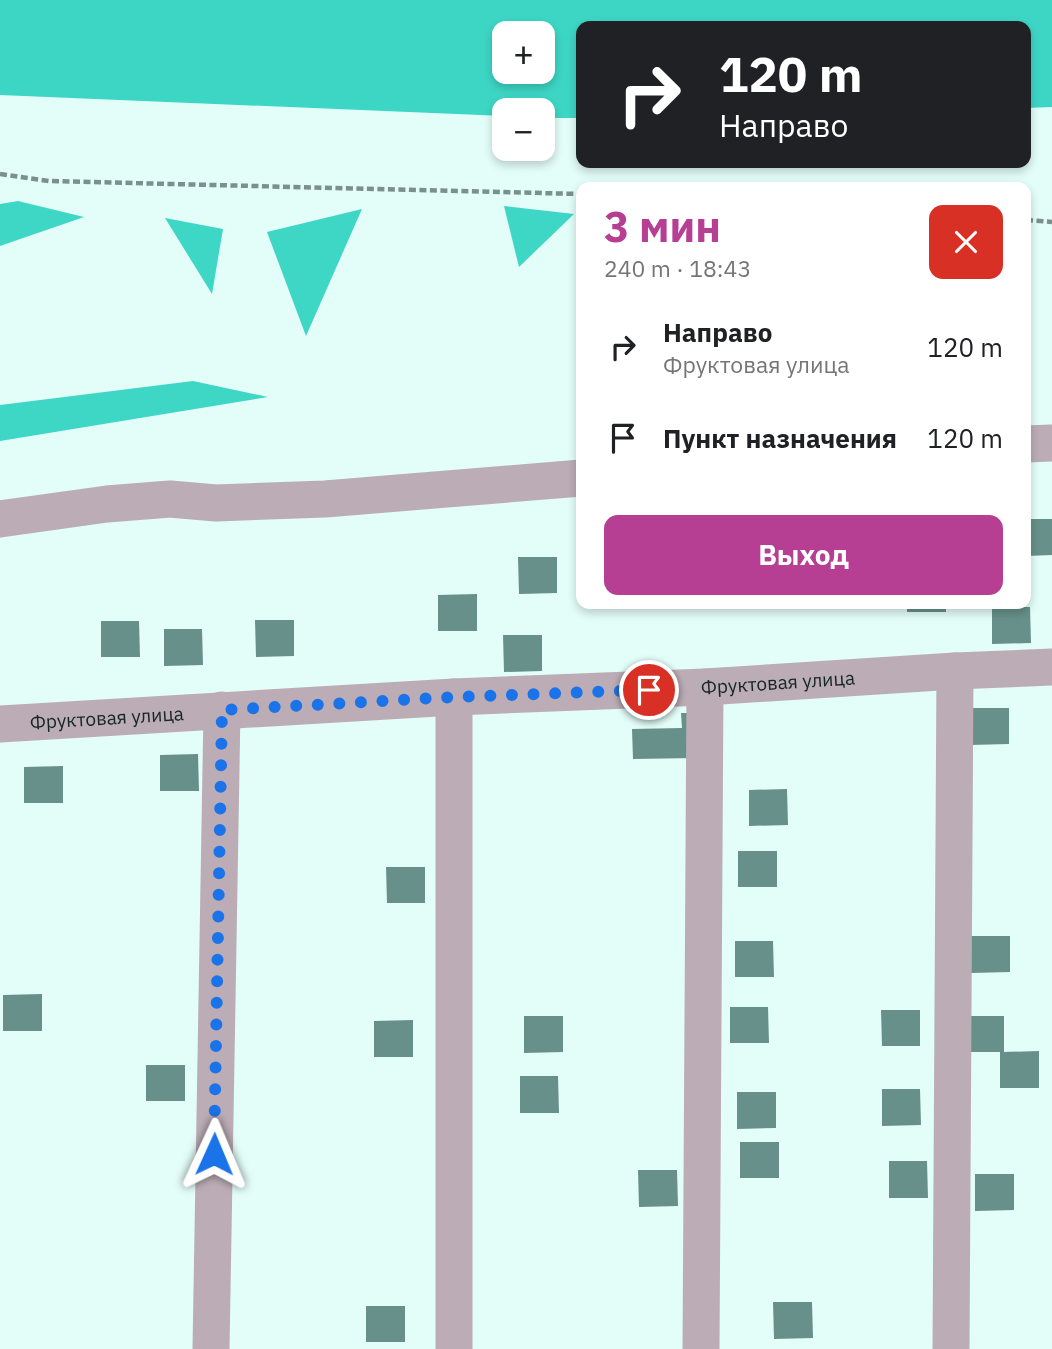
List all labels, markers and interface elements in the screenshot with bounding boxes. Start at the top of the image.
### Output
map controls [492,21,555,161]
button: + [492,21,555,84]
text: 120 m [719,42,863,105]
icon: right [604,49,695,140]
button: − [492,98,555,161]
text: Направо [719,104,848,146]
text: 3 мин [604,199,721,254]
button: close [929,205,1003,279]
text: 240 m · 18:43 [604,253,751,283]
text: Направо [663,315,772,349]
icon: right [604,328,642,366]
text: 120 m [927,330,1003,364]
text: Фруктовая улица [663,349,850,379]
icon: arrive [604,419,642,457]
text: Пункт назначения [663,421,897,455]
text: 120 m [927,421,1003,455]
button: Выход [604,515,1003,595]
pin [619,660,679,720]
street label: Фруктовая улица [700,665,856,699]
icon: arrive [630,671,668,709]
street label: Фруктовая улица [29,701,185,734]
position arrow [177,1117,251,1191]

